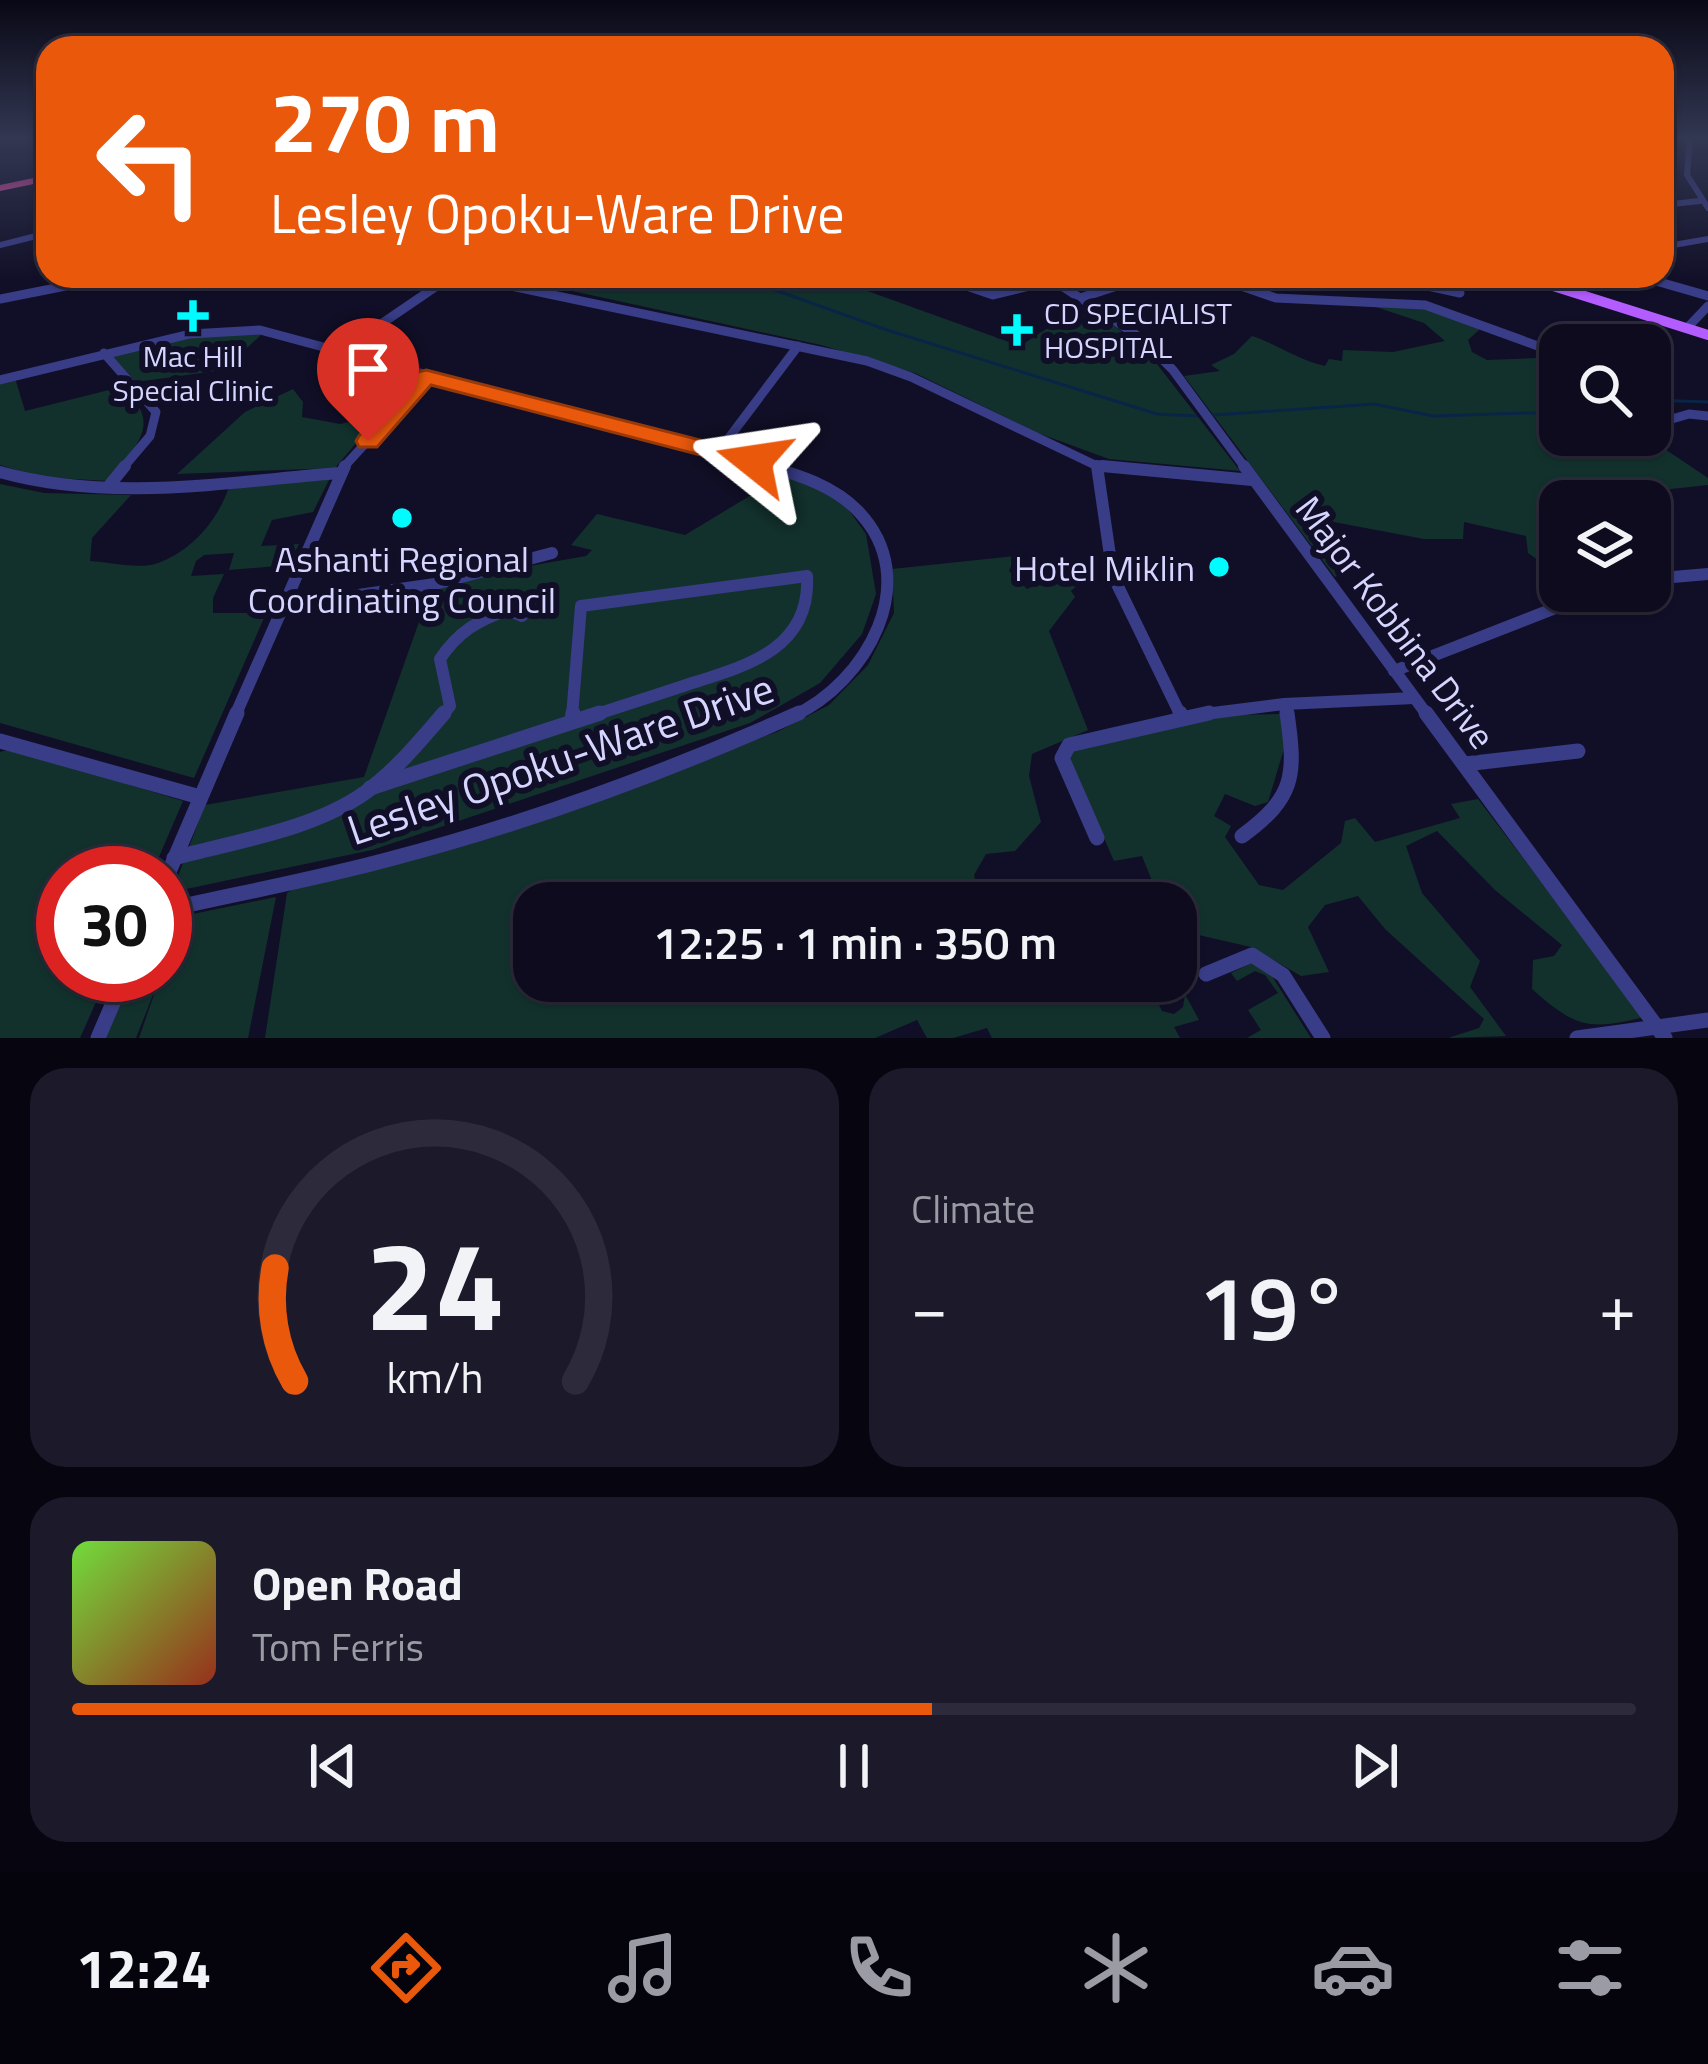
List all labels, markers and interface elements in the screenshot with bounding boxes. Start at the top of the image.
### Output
text: 270 m [270,57,500,185]
icon: left [72,84,228,240]
text: Lesley Opoku-Ware Drive [270,172,844,254]
place label: CD SPECIALIST HOSPITAL [1044,290,1232,370]
marker: Mac Hill Special Clinic [177,300,209,332]
marker: CD SPECIALIST HOSPITAL [1001,314,1033,346]
pin [317,318,419,441]
map controls [1539,324,1671,612]
button: search [1539,324,1671,456]
place label: Mac Hill Special Clinic [112,333,274,413]
icon: arrive [335,336,401,402]
position arrow [691,398,817,524]
button: layers [1539,480,1671,612]
street label: Major Kobbina Drive [1282,484,1510,760]
marker: Ashanti Regional Coordinating Council [389,505,415,531]
place label: Ashanti Regional Coordinating Council [248,531,556,627]
place label: Hotel Miklin [1014,540,1195,595]
marker: Hotel Miklin [1206,554,1232,580]
street label: Lesley Opoku-Ware Drive [338,655,782,861]
speed limit sign: 30 [36,846,192,1002]
text: 12:25 · 1 min · 350 m [653,908,1057,976]
text: Climate [911,1179,1035,1238]
text: 24 [365,1189,504,1378]
text: 19° [1198,1238,1349,1375]
text: − [911,1256,948,1357]
text: + [1599,1256,1636,1357]
text: km/h [386,1343,483,1409]
text: Open Road [252,1549,463,1617]
text: Tom Ferris [252,1617,424,1676]
icon: previous [300,1733,366,1799]
icon: pause [821,1733,887,1799]
icon: next [1342,1733,1408,1799]
icon: directions [364,1926,448,2010]
icon: music [601,1926,685,2010]
icon: phone [837,1926,921,2010]
icon: climate [1074,1926,1158,2010]
icon: car [1311,1926,1395,2010]
icon: filters [1548,1926,1632,2010]
text: 12:24 [76,1927,211,2009]

